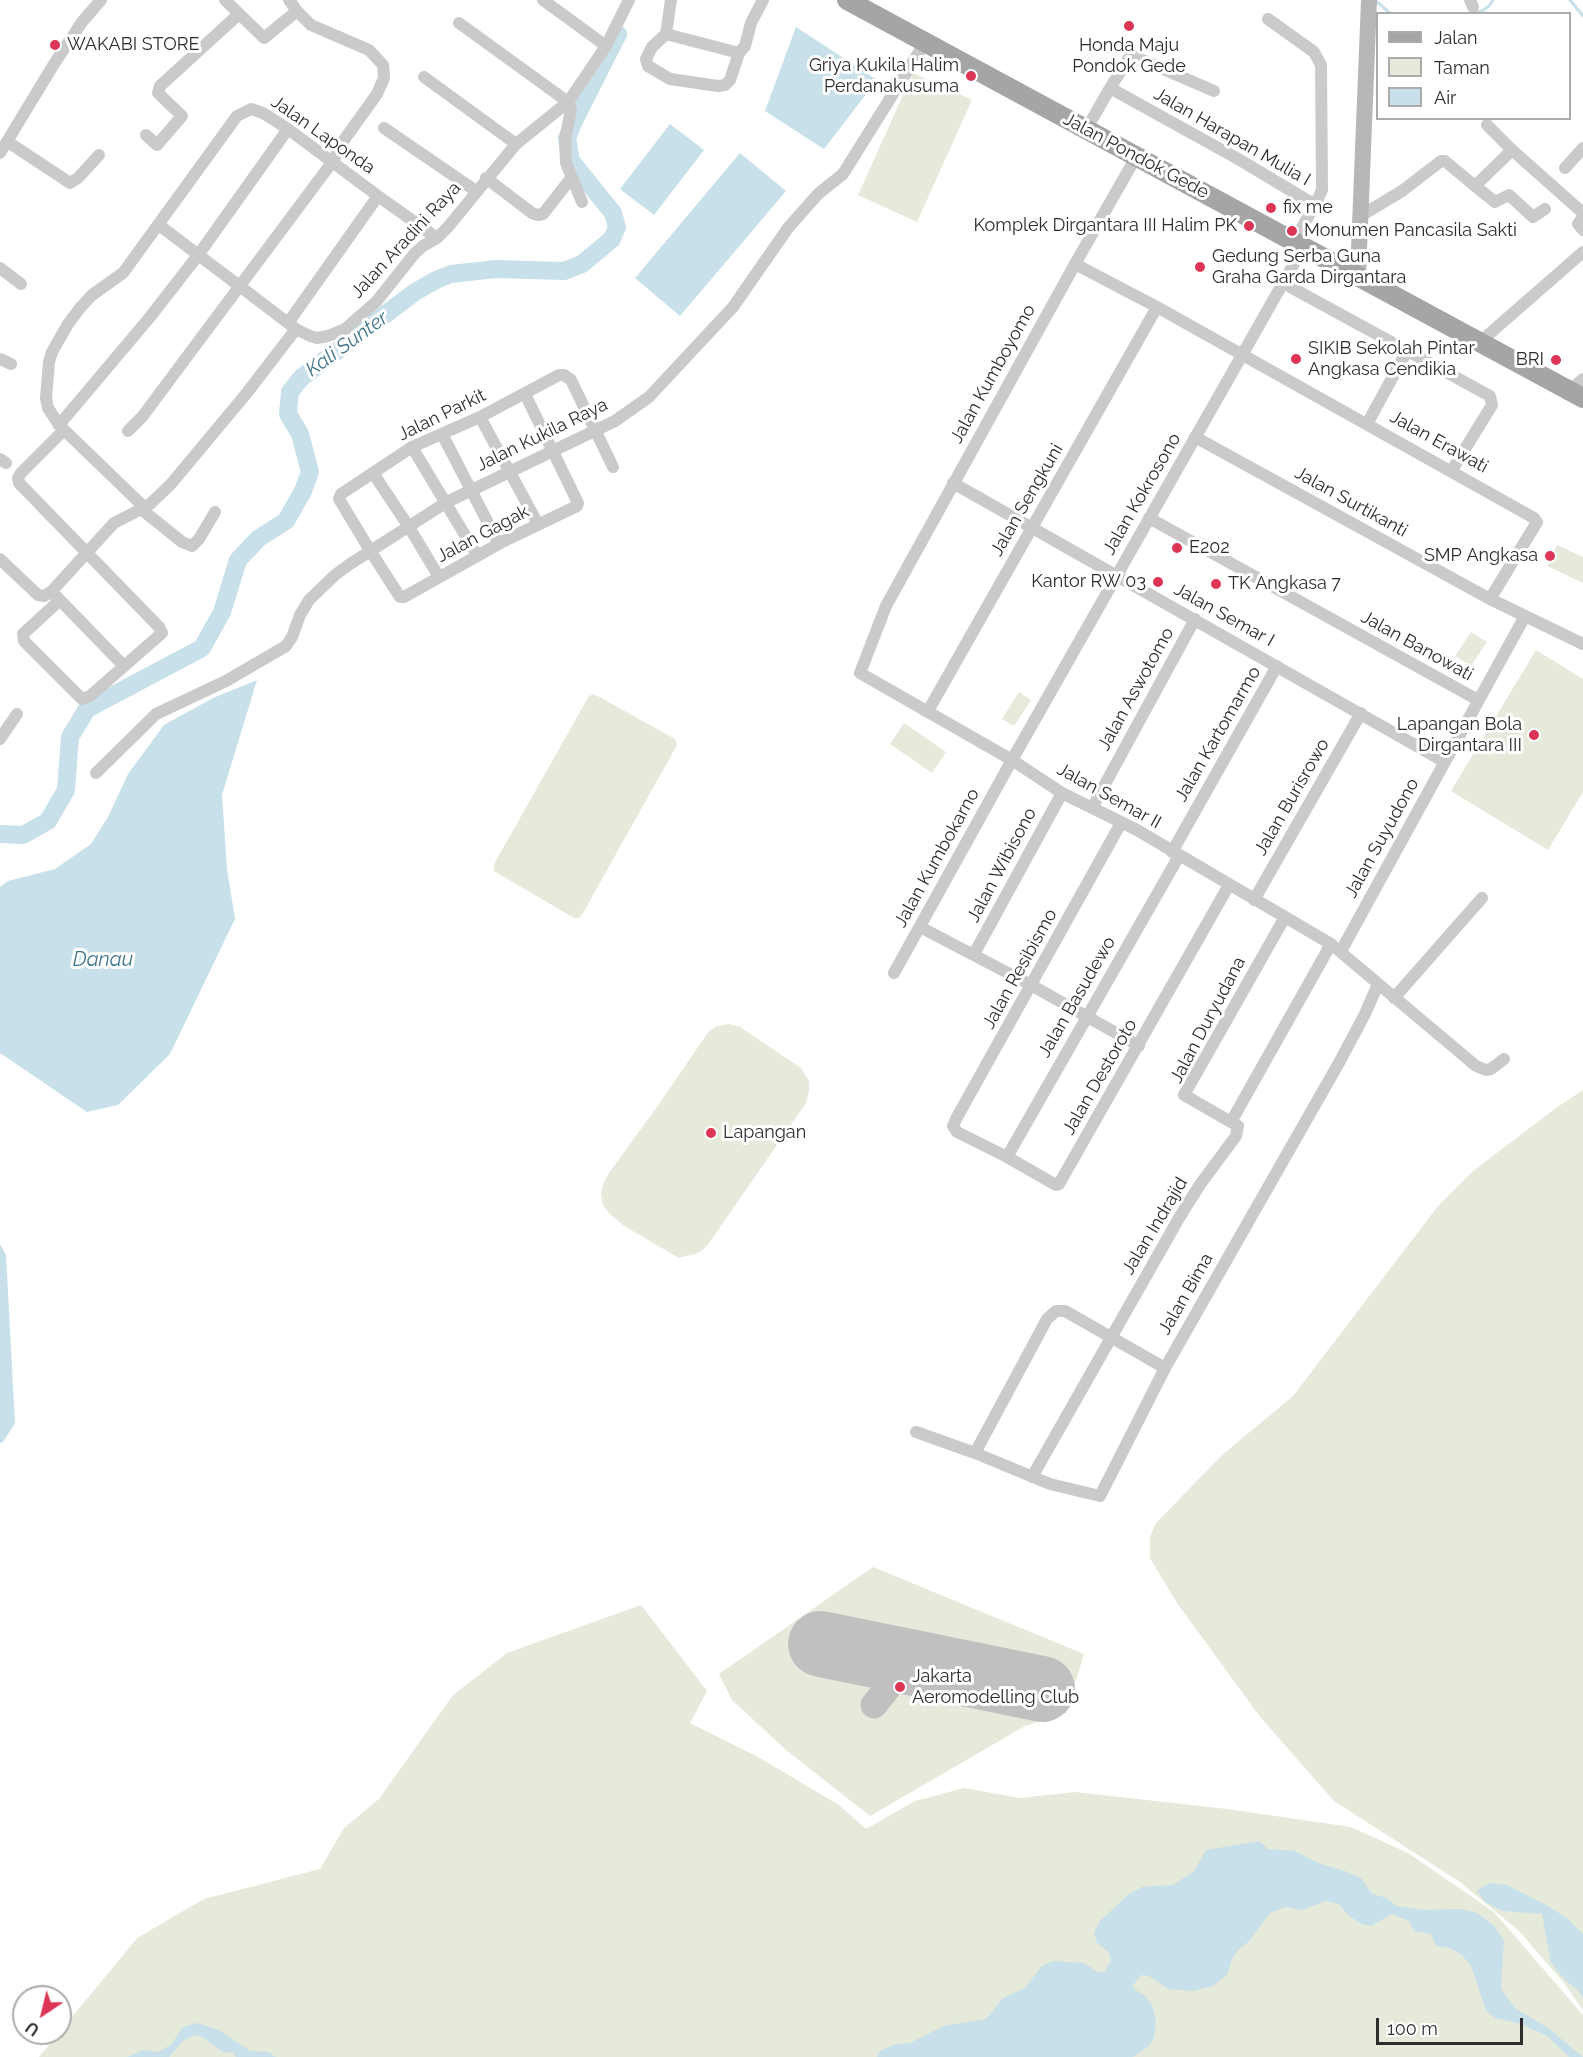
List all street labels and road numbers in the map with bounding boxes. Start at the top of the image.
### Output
street label: Jalan Harapan Mulia I [1150,83,1314,191]
street label: Jalan Laponda [267,91,379,179]
street label: Jalan Pondok Gede [1060,109,1212,203]
street label: Jalan Aradini Raya [347,177,465,303]
street label: Jalan Kumboyomo [946,301,1040,447]
street label: Jalan Parkit [395,385,489,445]
street label: Jalan Kukila Raya [473,394,611,476]
street label: Jalan Erawati [1386,406,1492,478]
street label: Jalan Kokrosono [1098,429,1186,559]
street label: Jalan Sengkuni [986,440,1068,560]
street label: Jalan Surtikanti [1291,462,1411,542]
street label: Jalan Gagak [433,501,533,567]
street label: Jalan Semar I [1170,579,1278,651]
street label: Jalan Banowati [1357,606,1477,686]
street label: Jalan Aswotomo [1093,624,1179,754]
street label: Jalan Kartomarmo [1171,663,1265,805]
street label: Jalan Burisrowo [1250,735,1334,859]
street label: Jalan Semar II [1053,758,1165,834]
street label: Jalan Suyudono [1340,774,1424,902]
street label: Jalan Kumbokarno [890,785,984,931]
street label: Jalan Wibisono [963,804,1041,926]
street label: Jalan Resibismo [978,905,1062,1033]
street label: Jalan Basudewo [1034,933,1120,1061]
street label: Jalan Duryudana [1166,953,1250,1087]
street label: Jalan Destoroto [1058,1015,1142,1139]
street label: Jalan Indrajid [1118,1173,1192,1279]
street label: Jalan Bima [1154,1249,1218,1339]

